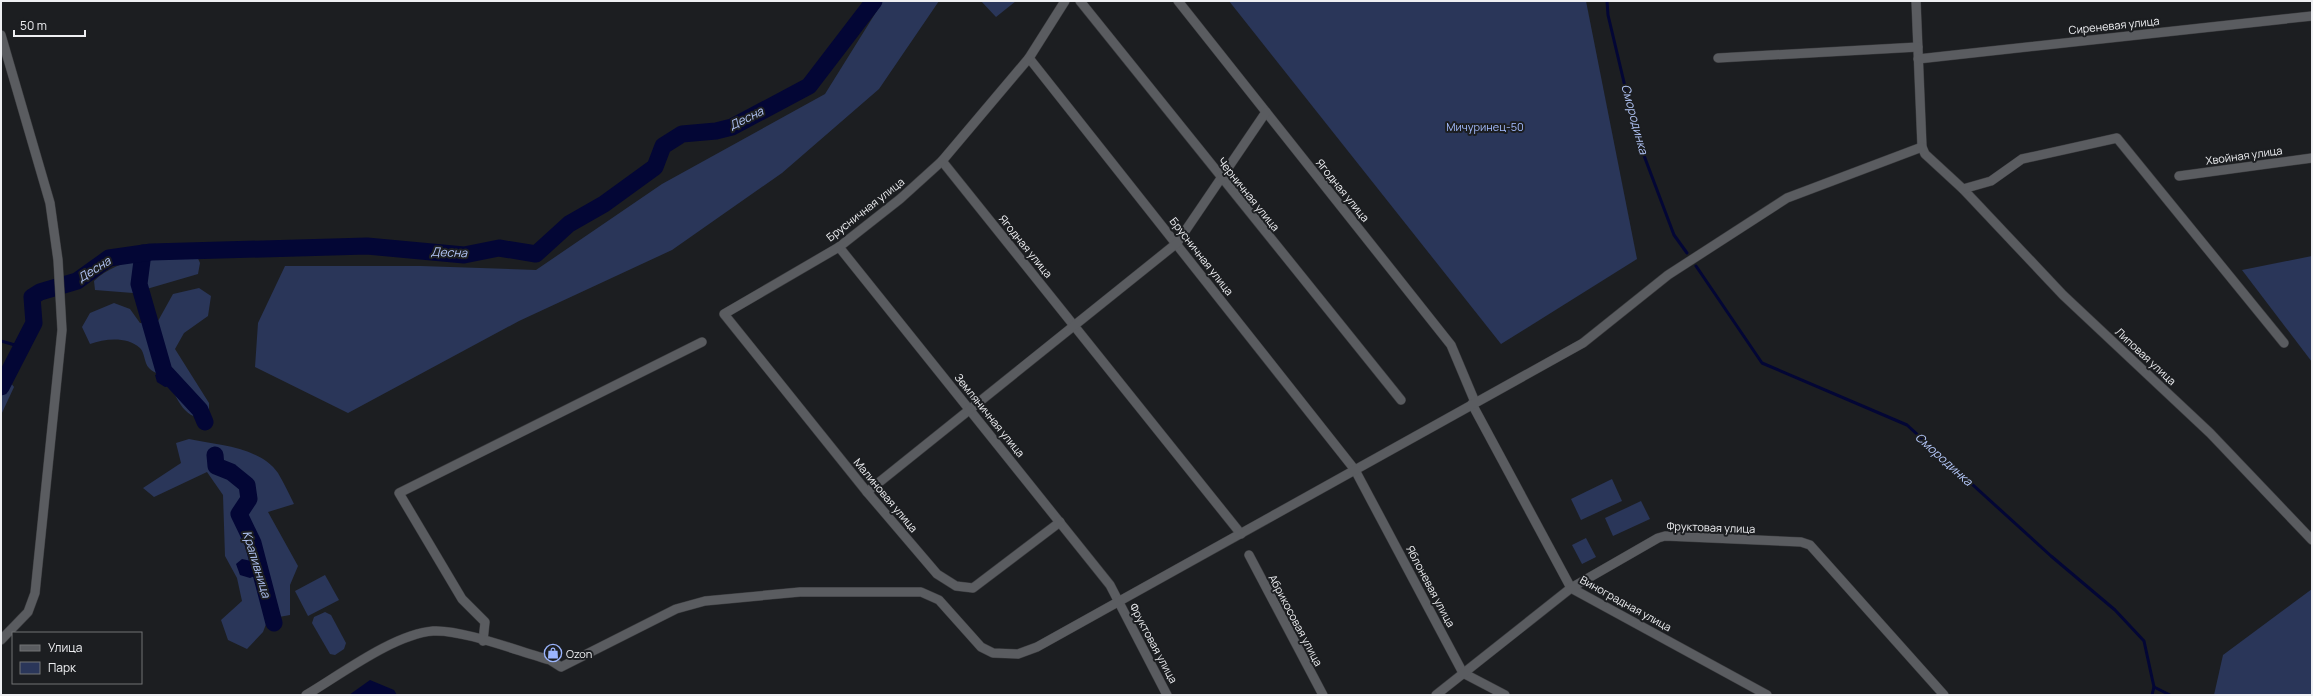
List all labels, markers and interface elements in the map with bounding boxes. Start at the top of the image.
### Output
scale bar [14,12,85,38]
street label: Сиреневая улица [2068,13,2160,37]
text: 50 m [20,17,47,34]
water label: Смородинка [1617,82,1653,157]
water label: Десна [726,102,767,134]
park label: Мичуринец-50 [1446,119,1524,134]
street label: Хвойная улица [2205,142,2283,168]
street label: Черничная улица [1215,154,1283,234]
street label: Ягодная улица [1313,155,1373,225]
street label: Брусничная улица [823,174,907,244]
street label: Ягодная улица [996,211,1056,281]
street label: Брусничная улица [1167,214,1237,298]
water label: Десна [431,243,469,261]
water label: Десна [74,251,115,286]
street label: Липовая улица [2112,324,2180,388]
street label: Земляничная улица [952,370,1028,460]
water label: Смородинка [1912,429,1977,490]
street label: Малиновая улица [851,455,921,535]
street label: Фруктовая улица [1666,518,1756,536]
water label: Крапивница [239,529,276,601]
street label: Яблоневая улица [1403,543,1459,629]
street label: Абрикосовая улица [1265,572,1327,668]
street label: Виноградная улица [1578,572,1674,634]
street label: Фруктовая улица [1127,600,1181,686]
legend [12,632,142,684]
text: Улица [48,639,82,656]
shop icon: Ozon [543,643,563,663]
place label: Ozon [566,646,592,661]
text: Парк [48,659,77,676]

